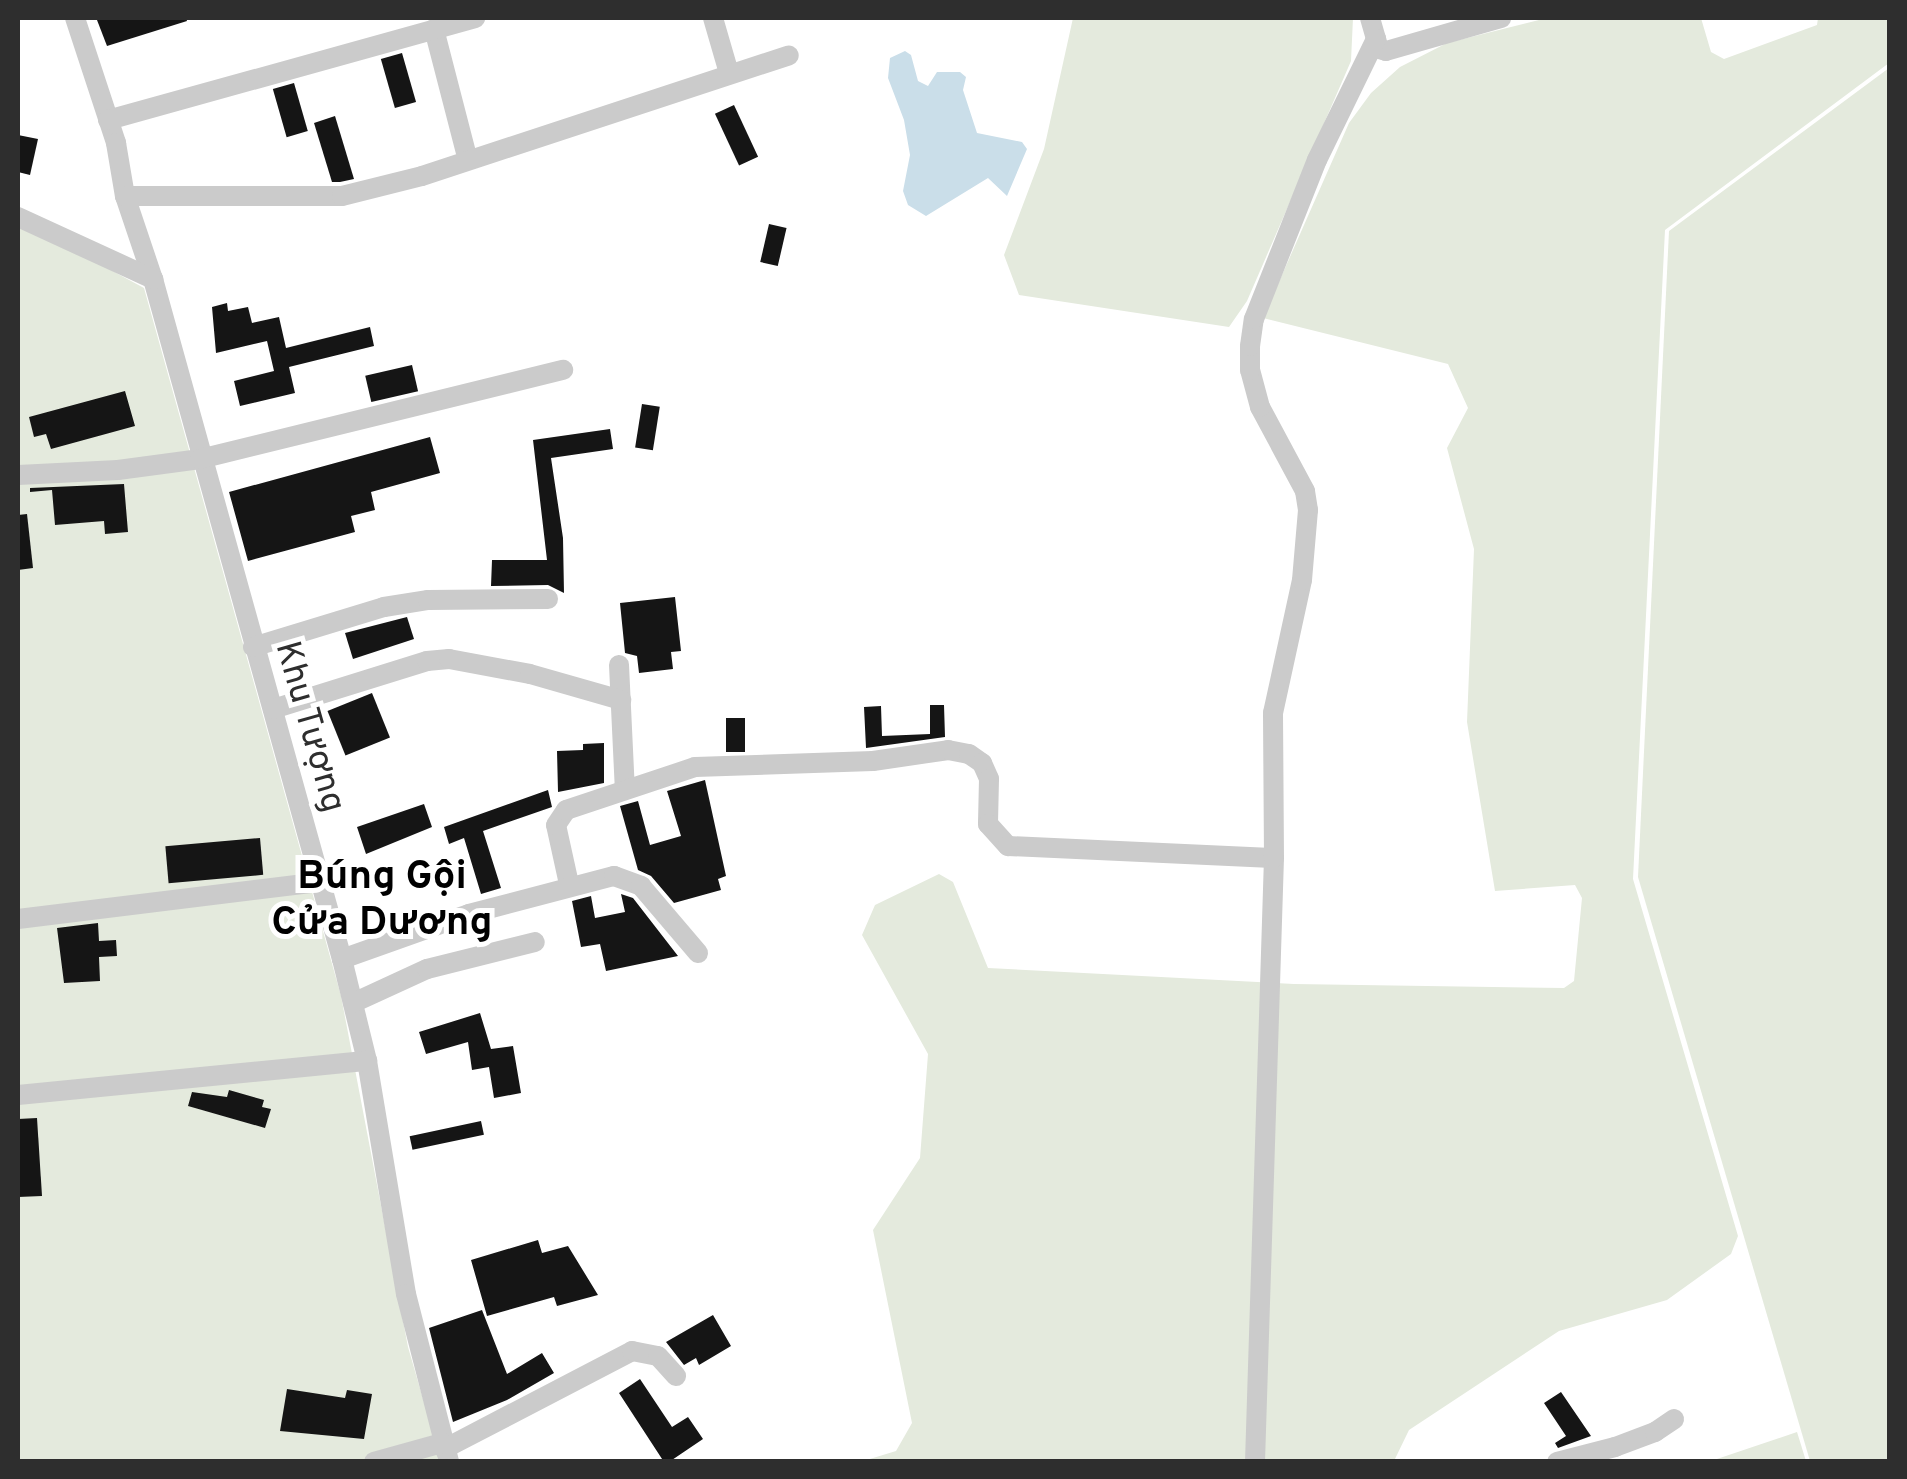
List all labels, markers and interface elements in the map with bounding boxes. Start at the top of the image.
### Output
street label: Khu Tượng [264,636,354,818]
district label: Búng Gội Cửa Dương [271,854,493,948]

